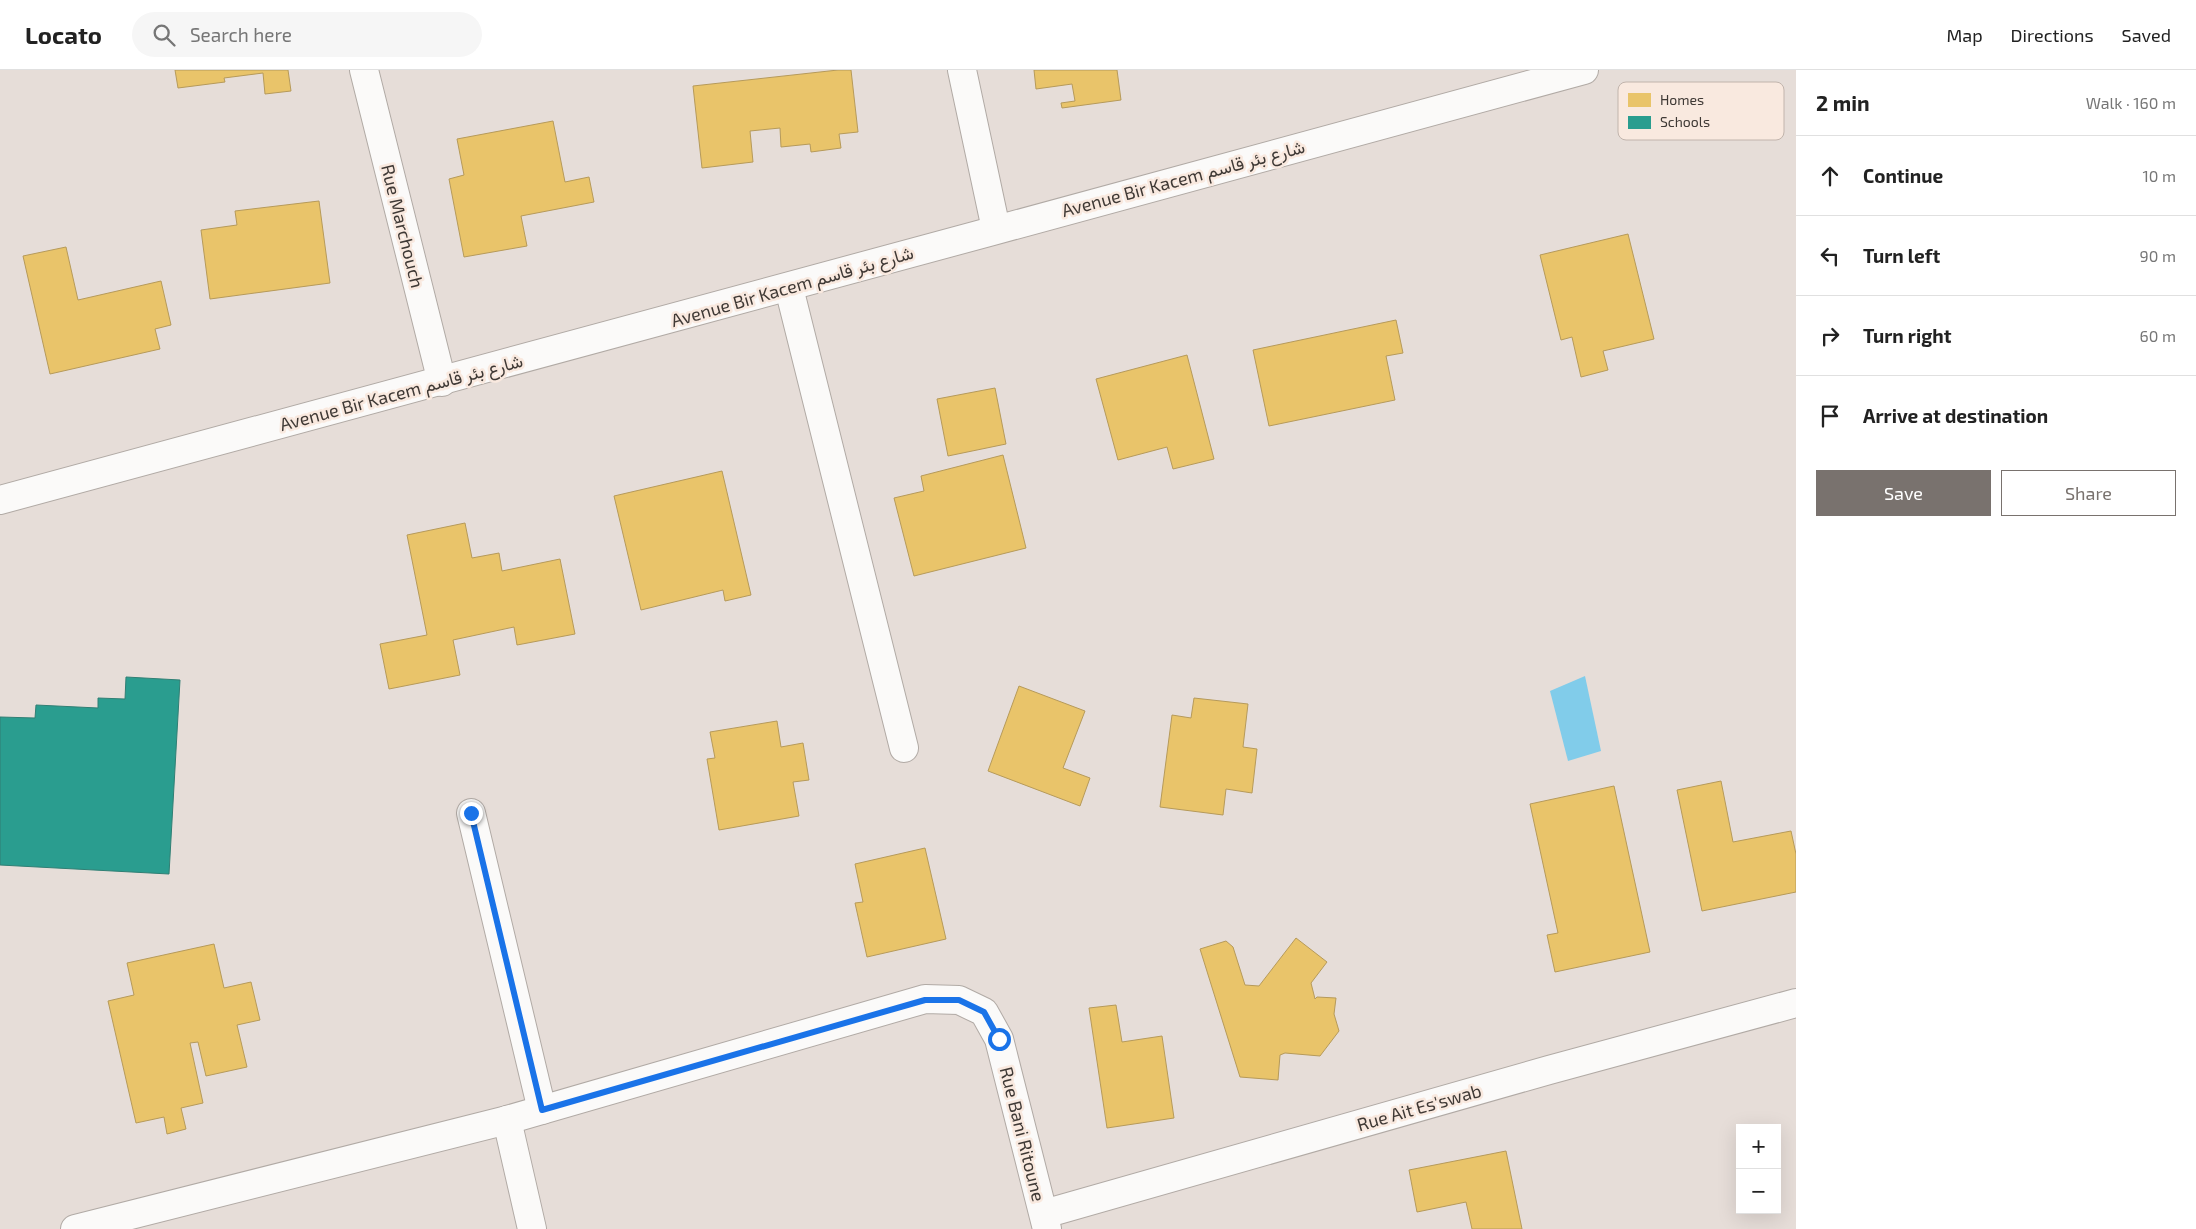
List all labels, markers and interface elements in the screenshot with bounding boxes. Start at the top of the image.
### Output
search box [132,12,482,57]
text: Locato [25,20,102,49]
icon: search [150,21,178,49]
text: Search here [190,23,292,46]
text: Map [1946,24,1983,46]
text: Directions [2011,24,2094,46]
text: Saved [2122,24,2171,46]
legend [1618,82,1784,140]
text: 2 min [1816,90,1870,115]
text: Homes [1660,91,1704,108]
text: Walk · 160 m [2086,93,2176,112]
text: Schools [1660,113,1710,130]
street label: Avenue Bir Kacem شارع بئر قاسم [1059,135,1308,223]
street label: Rue Marchouch [377,162,429,290]
icon: ahead [1816,162,1844,190]
text: Continue [1863,164,1943,187]
text: 10 m [2142,166,2176,185]
street label: Avenue Bir Kacem شارع بئر قاسم [668,241,916,333]
icon: left [1816,242,1844,270]
text: Turn left [1863,244,1940,267]
text: 90 m [2140,246,2176,265]
icon: right [1816,322,1844,350]
text: Turn right [1863,324,1951,347]
text: 60 m [2140,326,2176,345]
street label: Avenue Bir Kacem شارع بئر قاسم [277,349,526,437]
icon: arrive [1816,402,1844,430]
text: Arrive at destination [1863,404,2048,427]
button: Save [1816,470,1991,516]
button: Share [2001,470,2176,516]
route end [460,802,483,825]
route start [988,1028,1011,1051]
street label: Rue Bani Ritoune [996,1064,1050,1204]
street label: Rue Ait Es'swab [1354,1079,1484,1135]
map controls [1736,1124,1781,1214]
button: + [1736,1124,1781,1169]
button: − [1736,1169,1781,1214]

